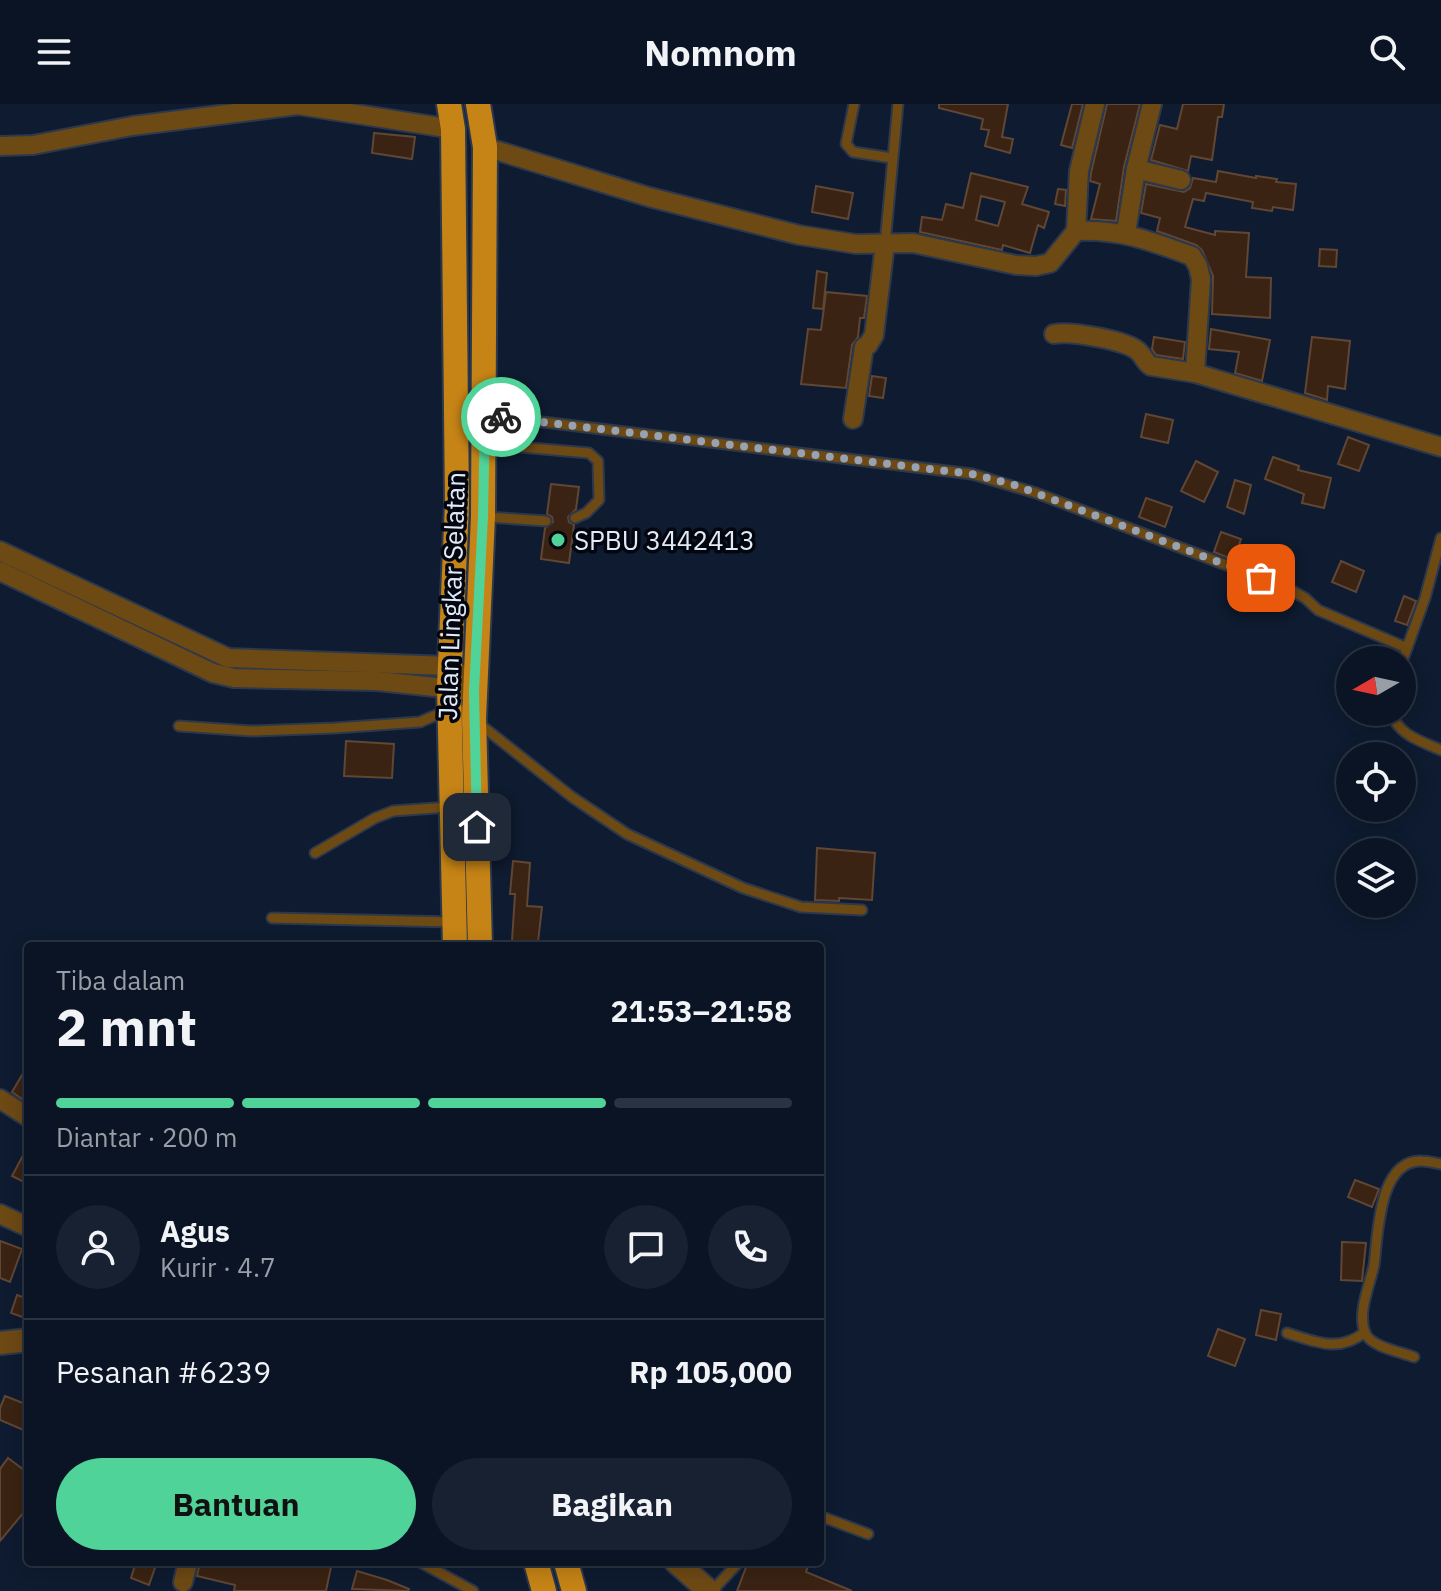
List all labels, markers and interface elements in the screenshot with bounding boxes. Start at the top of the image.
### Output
text: Nomnom [644,29,797,76]
icon: menu [32,30,76,74]
icon: search [1365,30,1409,74]
courier [461,377,541,457]
icon: bike [479,395,523,439]
street label: Jalan Lingkar Selatan [430,471,472,721]
place label: SPBU 3442413 [574,523,755,557]
marker: SPBU 3442413 [549,531,567,549]
pin [1227,544,1295,612]
icon: bag [1239,556,1283,600]
north arrow [1336,646,1416,726]
map controls [1336,646,1416,918]
button: locate [1336,742,1416,822]
pin [443,793,511,861]
icon: home [455,805,499,849]
button: layers [1336,838,1416,918]
text: Tiba dalam [56,963,185,997]
text: 21:53–21:58 [611,991,792,1030]
text: 2 mnt [56,993,197,1060]
text: Diantar · 200 m [56,1120,238,1154]
button: person [56,1205,140,1289]
button: chat [604,1205,688,1289]
button: phone [708,1205,792,1289]
text: Agus [160,1211,230,1250]
text: Kurir · 4.7 [160,1250,276,1284]
text: Pesanan #6239 [56,1352,271,1391]
text: Rp 105,000 [629,1352,792,1391]
button: Bantuan [56,1458,416,1550]
button: Bagikan [432,1458,792,1550]

